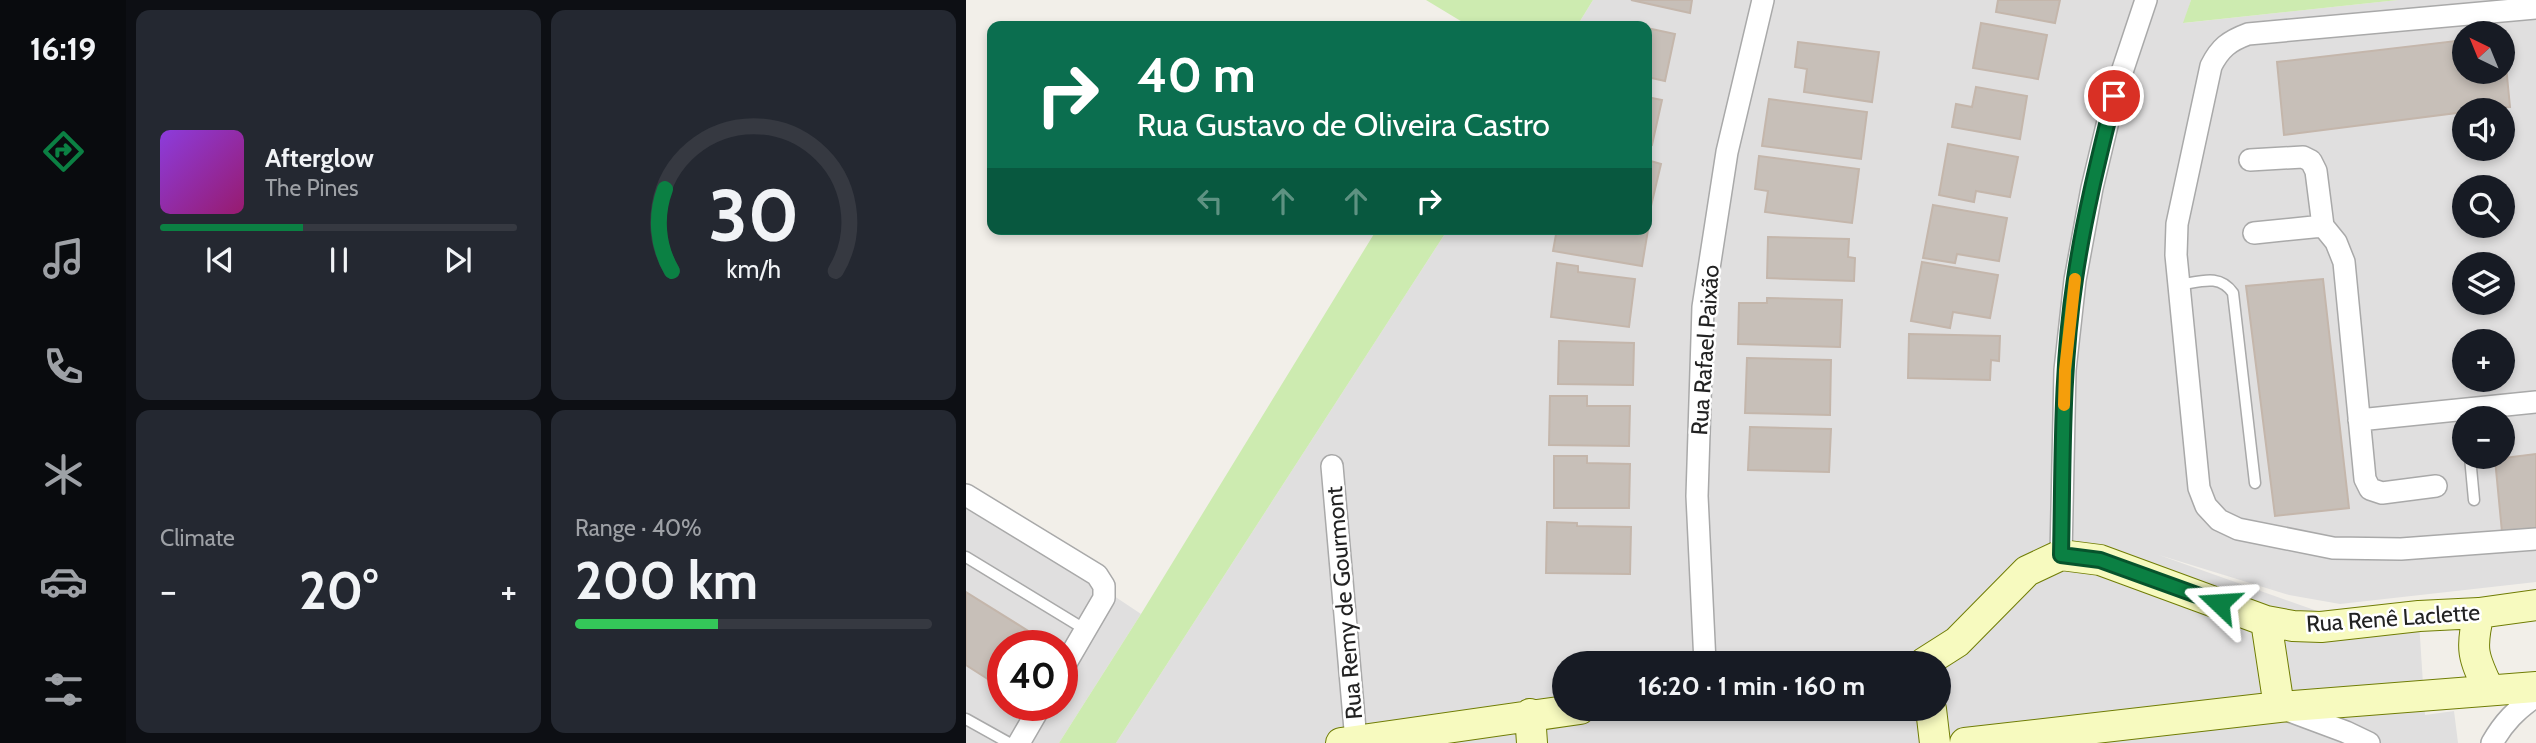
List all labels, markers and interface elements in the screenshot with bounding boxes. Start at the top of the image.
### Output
north arrow [2452,21,2515,84]
map controls [2452,21,2515,469]
text: 16:19 [30,29,96,68]
text: 40 m [1137,45,1256,104]
icon: right [1022,49,1113,140]
pin [2084,66,2144,126]
icon: arrive [2095,77,2133,115]
button: sound [2452,98,2515,161]
text: Rua Gustavo de Oliveira Castro [1137,105,1550,144]
icon: directions [39,127,88,176]
text: Afterglow [265,142,374,174]
text: 30 [708,171,799,259]
text: The Pines [265,174,359,202]
button: search [2452,175,2515,238]
icon: left [1191,182,1229,220]
icon: ahead [1264,182,1302,220]
icon: ahead [1337,182,1375,220]
icon: right [1410,182,1448,220]
icon: music [39,234,88,283]
icon: previous [201,241,239,279]
icon: pause [320,241,358,279]
icon: next [439,241,477,279]
button: layers [2452,252,2515,315]
text: km/h [726,254,781,284]
street label: Rua Rafael Paixão [1685,264,1725,436]
button: + [2452,329,2515,392]
icon: phone [39,342,88,391]
button: − [2452,406,2515,469]
icon: climate [39,450,88,499]
street label: Rua Remy de Gourmont [1320,485,1368,721]
text: Range · 40% [575,514,702,542]
text: Climate [160,524,235,552]
text: 200 km [575,549,758,612]
icon: car [39,557,88,606]
text: 20° [299,559,378,622]
position arrow [2182,566,2256,640]
text: − [160,567,177,614]
text: + [500,567,517,614]
street label: Rua Renê Laclette [2305,598,2481,638]
speed limit sign: 40 [987,630,1078,721]
icon: filters [39,665,88,714]
text: 16:20 · 1 min · 160 m [1638,670,1865,702]

